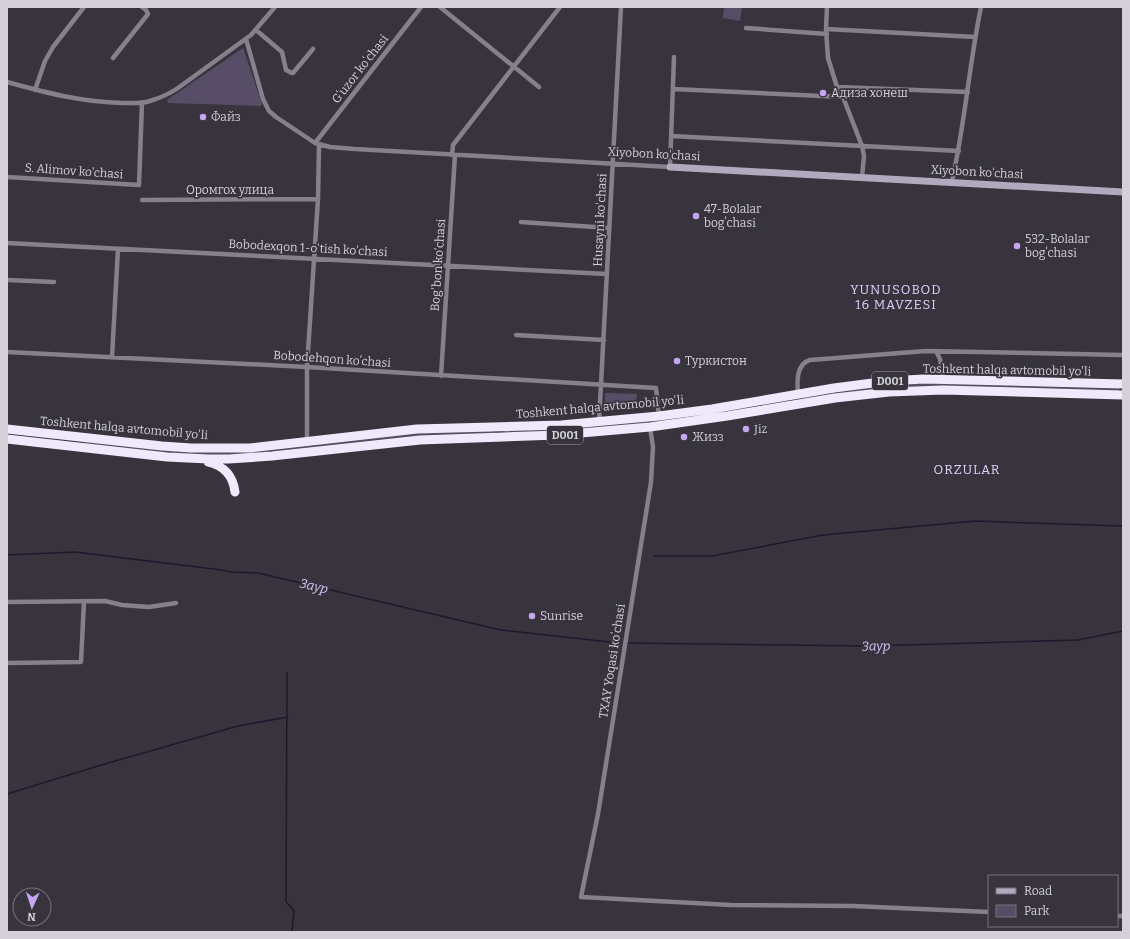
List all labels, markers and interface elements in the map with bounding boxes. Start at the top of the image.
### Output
street label: Gʻuzor koʻchasi [328,31,391,106]
place label: Адиза хонеш [831,86,908,100]
marker: Адиза хонеш [818,88,828,98]
place label: Файз [211,110,241,124]
marker: Файз [198,112,208,122]
street label: Xiyobon ko'chasi [607,145,701,163]
street label: S. Alimov ko'chasi [24,161,124,181]
street label: Xiyobon ko'chasi [930,163,1024,181]
street label: Husayni ko'chasi [591,173,609,267]
street label: Оромгох улица [186,183,274,197]
place label: 47-Bolalar bogʻchasi [704,202,762,230]
marker: 47-Bolalar bogʻchasi [691,211,701,221]
street label: Bog'bon ko'chasi [428,218,448,312]
place label: 532-Bolalar bogʻchasi [1025,232,1090,260]
street label: Bobodexqon 1-o'tish ko'chasi [228,237,388,259]
marker: 532-Bolalar bogʻchasi [1012,241,1022,251]
district label: YUNUSOBOD 16 MAVZESI [850,282,942,312]
street label: Bobodehqon koʻchasi [273,347,392,370]
place label: Туркистон [685,354,747,368]
marker: Туркистон [672,356,682,366]
street label: Toshkent halqa avtomobil yo'li [923,362,1092,378]
road number: D001 [872,372,908,390]
street label: Toshkent halqa avtomobil yo'li [516,393,685,421]
street label: Toshkent halqa avtomobil yo'li [40,414,209,442]
place label: Jiz [753,422,768,436]
marker: Jiz [741,424,751,434]
road number: D001 [547,426,583,444]
place label: Жизз [692,430,724,444]
marker: Жизз [679,432,689,442]
district label: ORZULAR [934,462,1000,477]
water label: Заур [298,575,330,597]
street label: TXAY Yoqasi koʻchasi [595,602,628,719]
place label: Sunrise [540,609,583,623]
marker: Sunrise [527,611,537,621]
water label: Заур [862,638,891,654]
legend [988,875,1118,927]
text: Road [1024,884,1052,898]
north arrow [12,887,52,927]
text: Park [1024,904,1050,918]
text: N [26,910,36,923]

